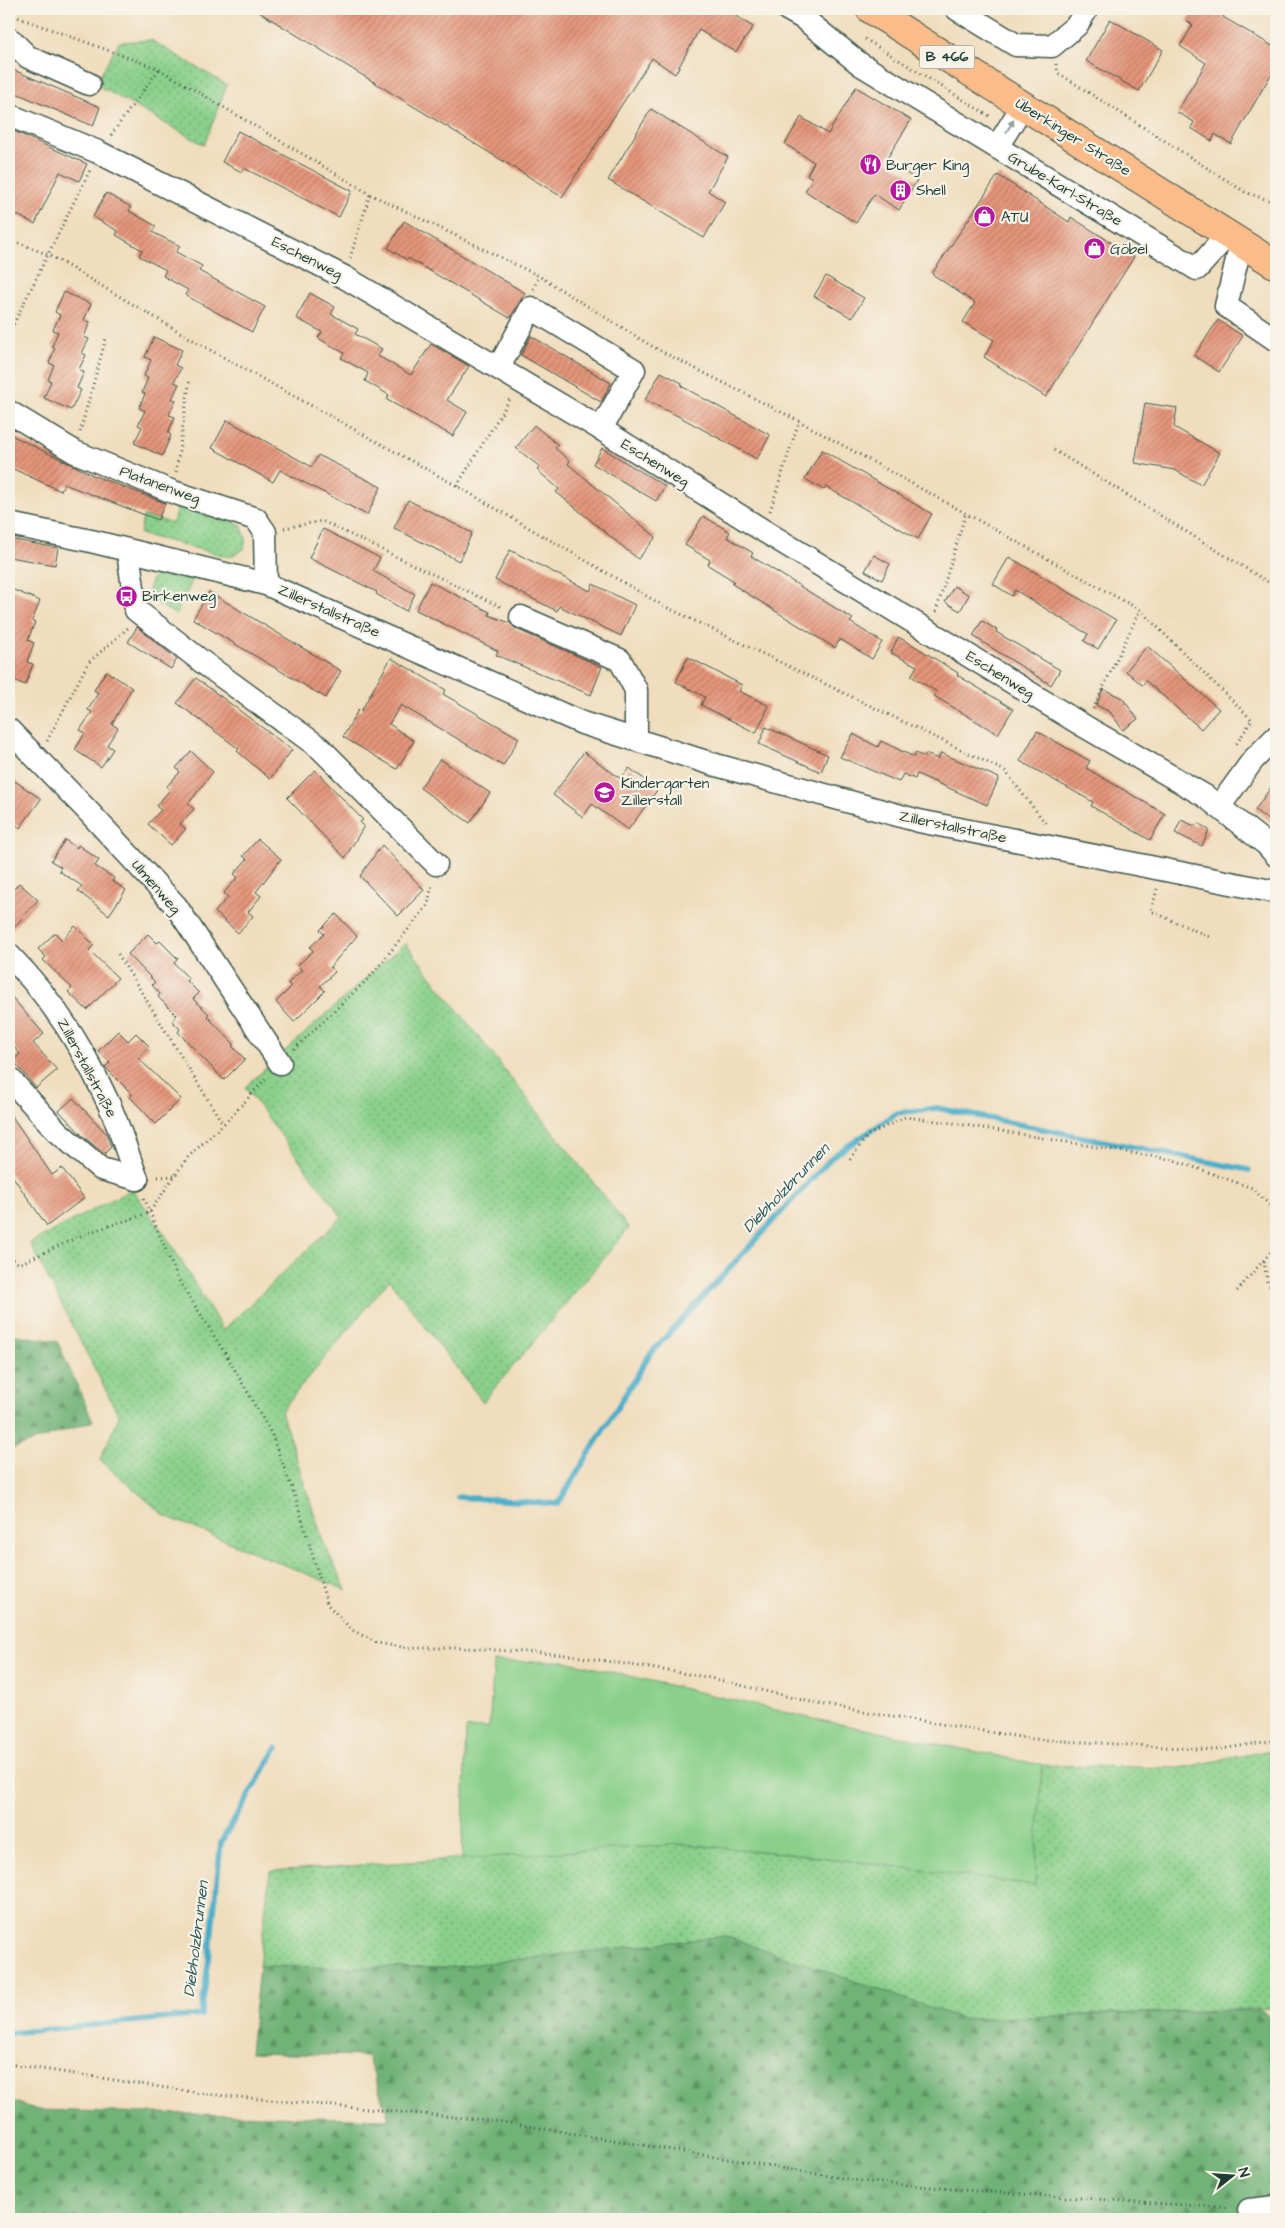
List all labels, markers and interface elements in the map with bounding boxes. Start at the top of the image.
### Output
road number: B 466 [920,46,974,68]
street label: Überkinger Straße [1011,93,1135,182]
one-way arrow [1005,120,1015,133]
street label: Grube-Karl-Straße [1004,147,1126,231]
restaurant icon: Burger King [858,153,882,177]
place label: Burger King [886,155,970,177]
building icon: Shell [888,178,912,202]
place label: Shell [916,180,946,201]
shop icon: ATU [973,205,997,229]
place label: ATU [1001,207,1028,228]
street label: Eschenweg [268,231,346,286]
shop icon: Göbel [1082,237,1106,261]
place label: Göbel [1110,239,1148,260]
street label: Eschenweg [616,434,693,493]
street label: Platanenweg [116,461,203,510]
street label: Zillerstallstraße [275,579,383,643]
bus stop icon: Birkenweg [114,584,138,608]
place label: Birkenweg [142,586,216,608]
street label: Eschenweg [961,646,1038,705]
place label: Kindergarten Zillerstall [621,773,710,811]
school or university icon: Kindergarten Zillerstall [593,780,617,804]
street label: Zillerstallstraße [897,805,1009,849]
street label: Ulmenweg [126,855,186,920]
street label: Zillerstallstraße [52,1015,122,1121]
water label: Diebholzbrunnen [738,1137,836,1238]
water label: Diebholzbrunnen [178,1878,214,1998]
north arrow [1208,2150,1258,2200]
text: N [1233,2165,1254,2180]

